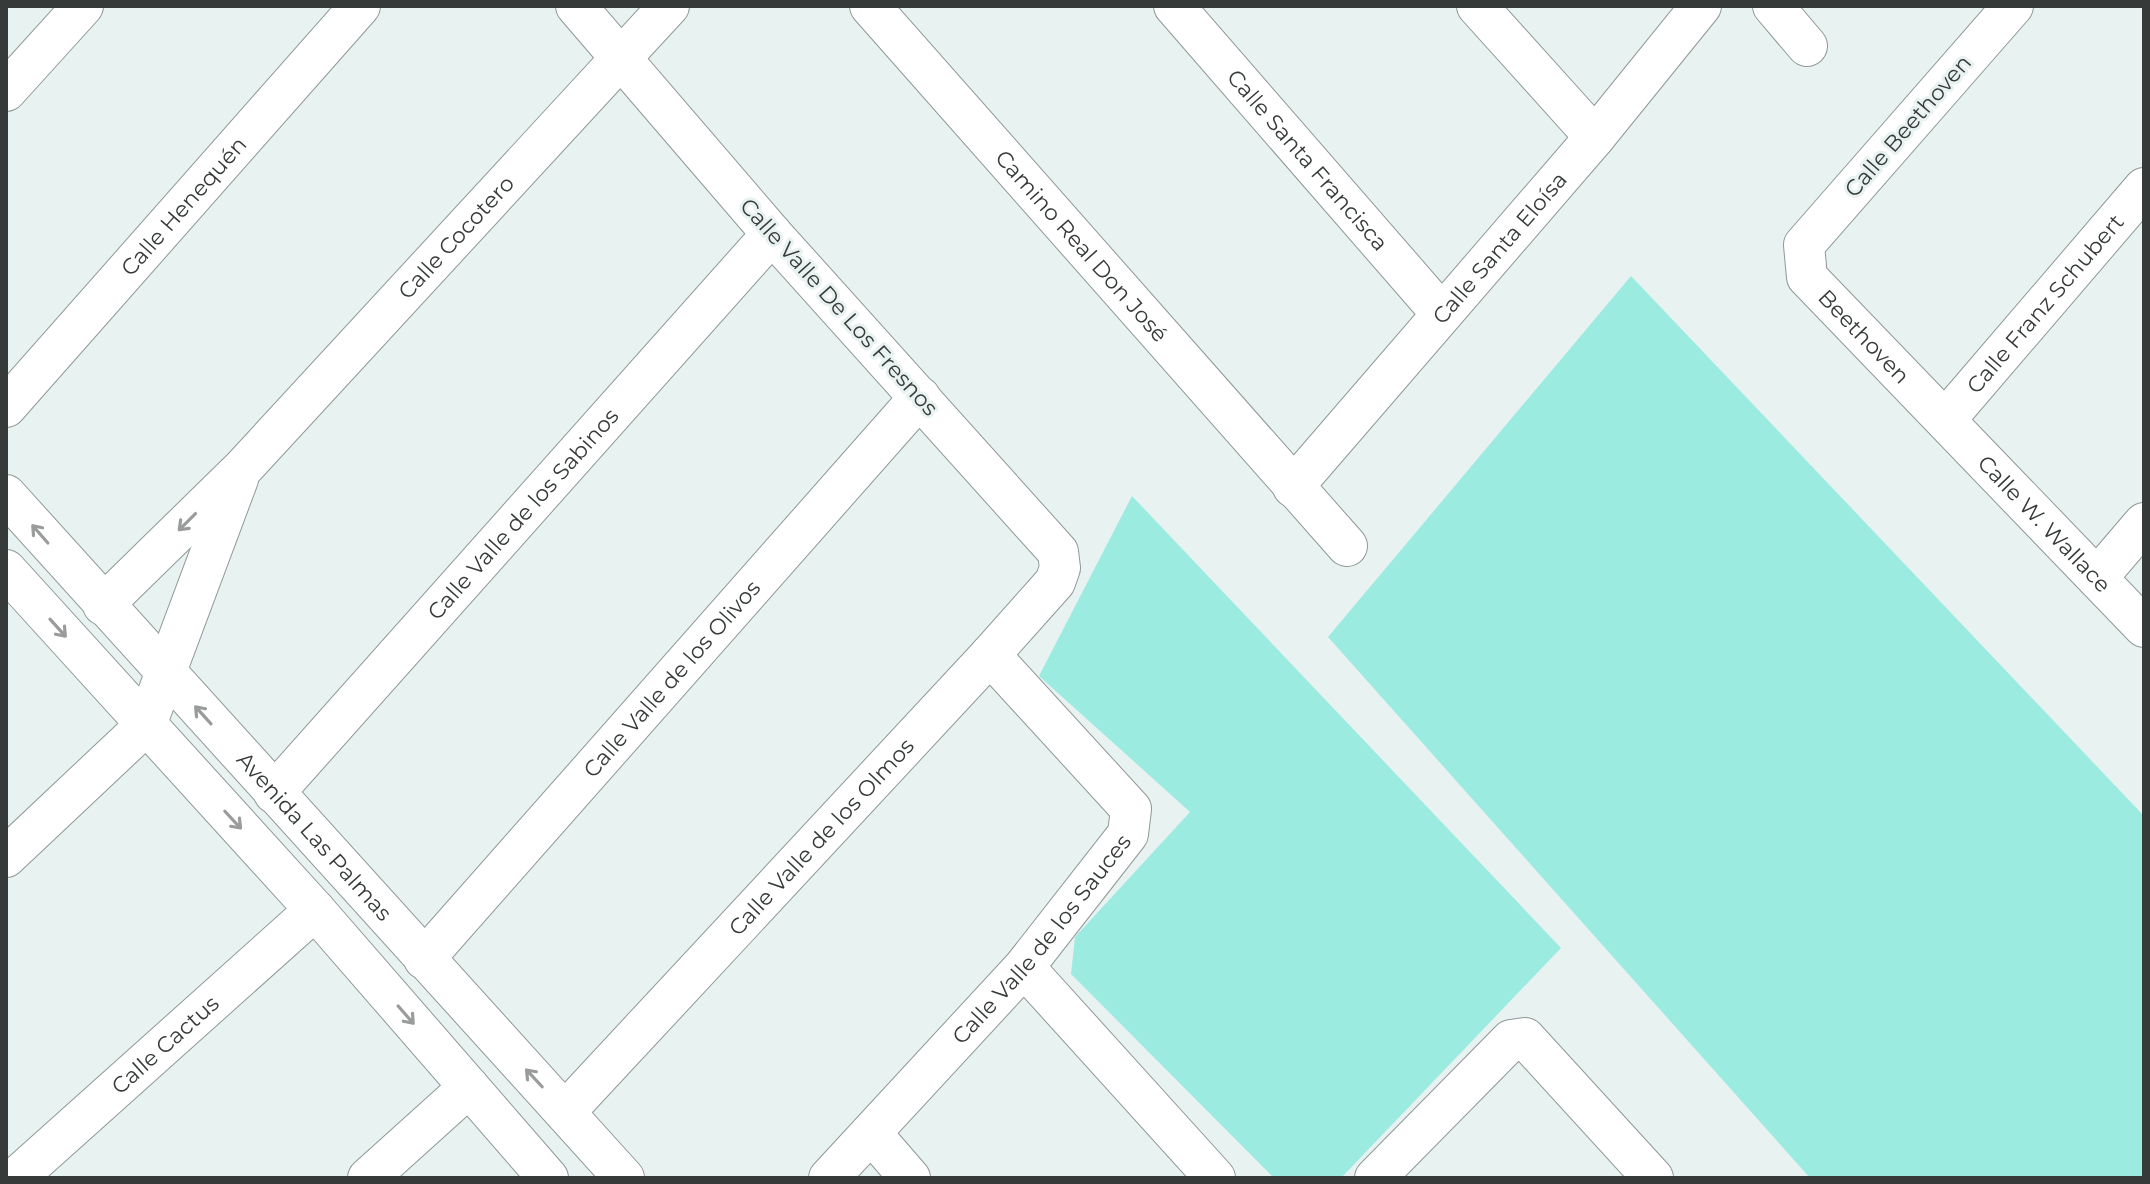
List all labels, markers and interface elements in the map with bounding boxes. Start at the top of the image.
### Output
street label: Calle Beethoven [1839,49,1977,203]
street label: Calle Santa Francisca [1222,64,1394,256]
street label: Calle Henequén [115,131,252,281]
street label: Camino Real Don José [990,144,1174,347]
street label: Calle Santa Eloísa [1426,166,1572,329]
street label: Calle Cocotero [392,170,520,304]
street label: Calle Valle De Los Fresnos [734,193,944,421]
street label: Calle Franz Schubert [1961,208,2129,399]
street label: Beethoven [1813,284,1916,389]
street label: Calle Valle de los Sabinos [421,402,624,625]
street label: Calle W. Wallace [1972,449,2117,598]
one-way arrow [178,512,197,531]
one-way arrow [31,524,49,544]
street label: Calle Valle de los Olivos [577,574,766,783]
one-way arrow [49,618,67,638]
one-way arrow [193,705,212,725]
street label: Calle Valle de los Olmos [723,732,920,941]
street label: Avenida Las Palmas [231,746,398,926]
one-way arrow [224,810,242,830]
street label: Calle Valle de los Sauces [946,828,1137,1050]
street label: Calle Cactus [106,989,224,1100]
one-way arrow [397,1004,415,1024]
one-way arrow [526,1069,544,1089]

